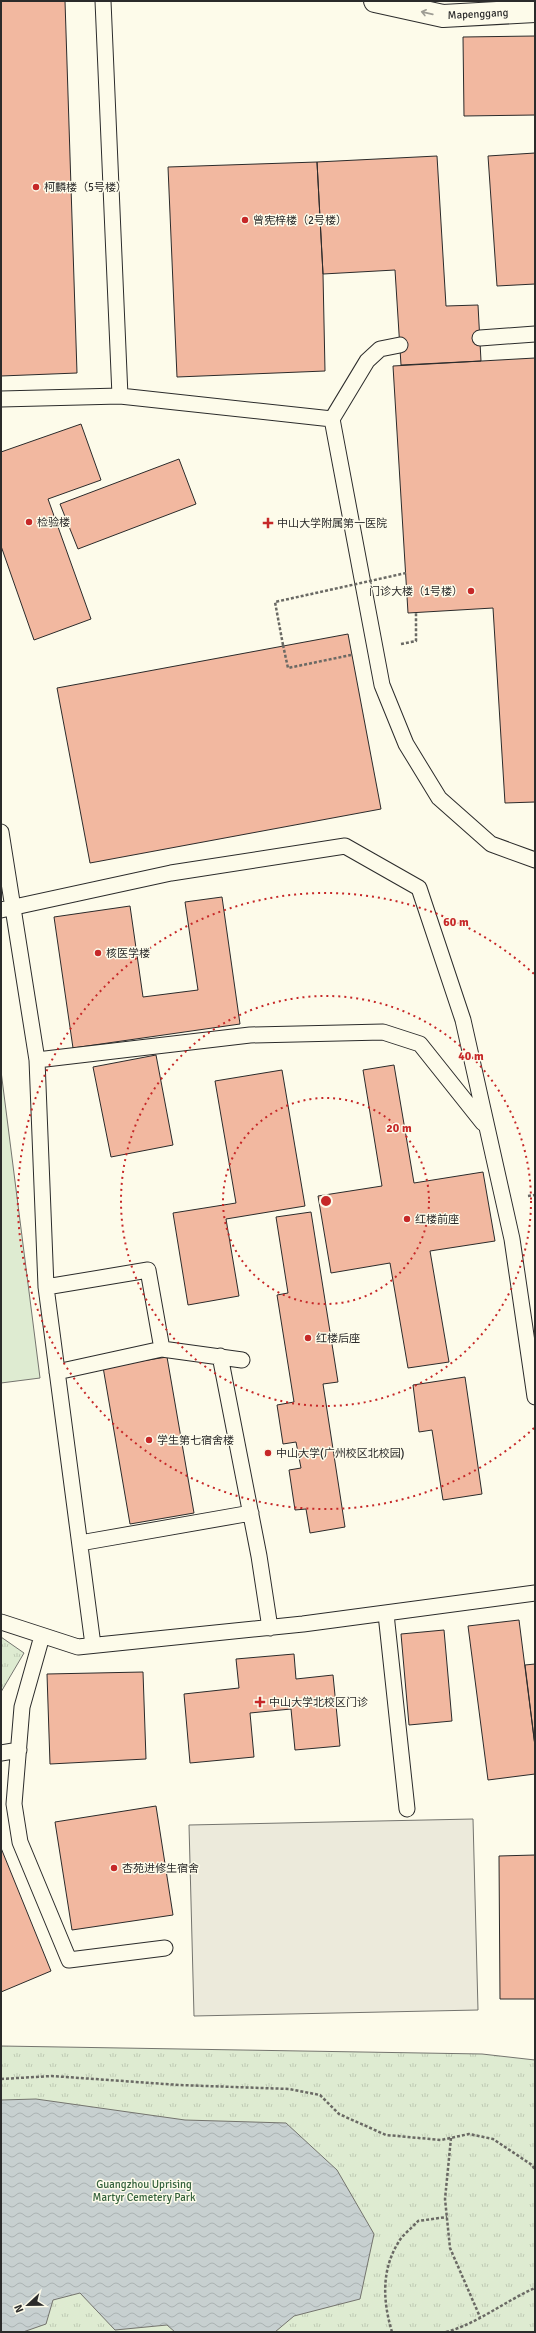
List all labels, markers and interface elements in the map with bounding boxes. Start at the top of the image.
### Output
street label: Mapenggang [447,6,509,22]
one-way arrow [420,8,433,16]
place label: 柯麟楼（5号楼） [44,181,127,194]
marker: 柯麟楼（5号楼） [31,182,41,192]
place label: 曾宪梓楼（2号楼） [253,214,347,227]
marker: 曾宪梓楼（2号楼） [240,215,250,225]
place label: 检验楼 [37,516,70,529]
marker: 检验楼 [24,517,34,527]
marker: 中山大学附属第一医院 [262,517,274,529]
place label: 中山大学附属第一医院 [277,517,387,530]
place label: 门诊大楼（1号楼） [369,585,463,598]
marker: 门诊大楼（1号楼） [466,586,476,596]
text: 60 m [443,915,469,930]
place label: 核医学楼 [106,947,150,960]
marker: 核医学楼 [93,948,103,958]
text: 40 m [458,1049,484,1064]
text: 20 m [386,1121,412,1136]
centre of rings [319,1194,333,1208]
place label: 红楼前座 [415,1213,459,1226]
marker: 红楼前座 [402,1214,412,1224]
place label: 红楼后座 [316,1332,360,1345]
marker: 红楼后座 [303,1333,313,1343]
place label: 学生第七宿舍楼 [157,1434,234,1447]
marker: 学生第七宿舍楼 [144,1435,154,1445]
place label: 中山大学(广州校区北校园) [276,1447,404,1460]
marker: 中山大学(广州校区北校园) [263,1448,273,1458]
marker: 中山大学北校区门诊 [254,1696,266,1708]
place label: 中山大学北校区门诊 [269,1696,368,1709]
place label: 杏苑进修生宿舍 [122,1862,199,1875]
marker: 杏苑进修生宿舍 [109,1863,119,1873]
park label: Guangzhou Uprising Martyr Cemetery Park [93,2178,196,2204]
north arrow [8,2285,48,2325]
text: N [12,2303,27,2315]

